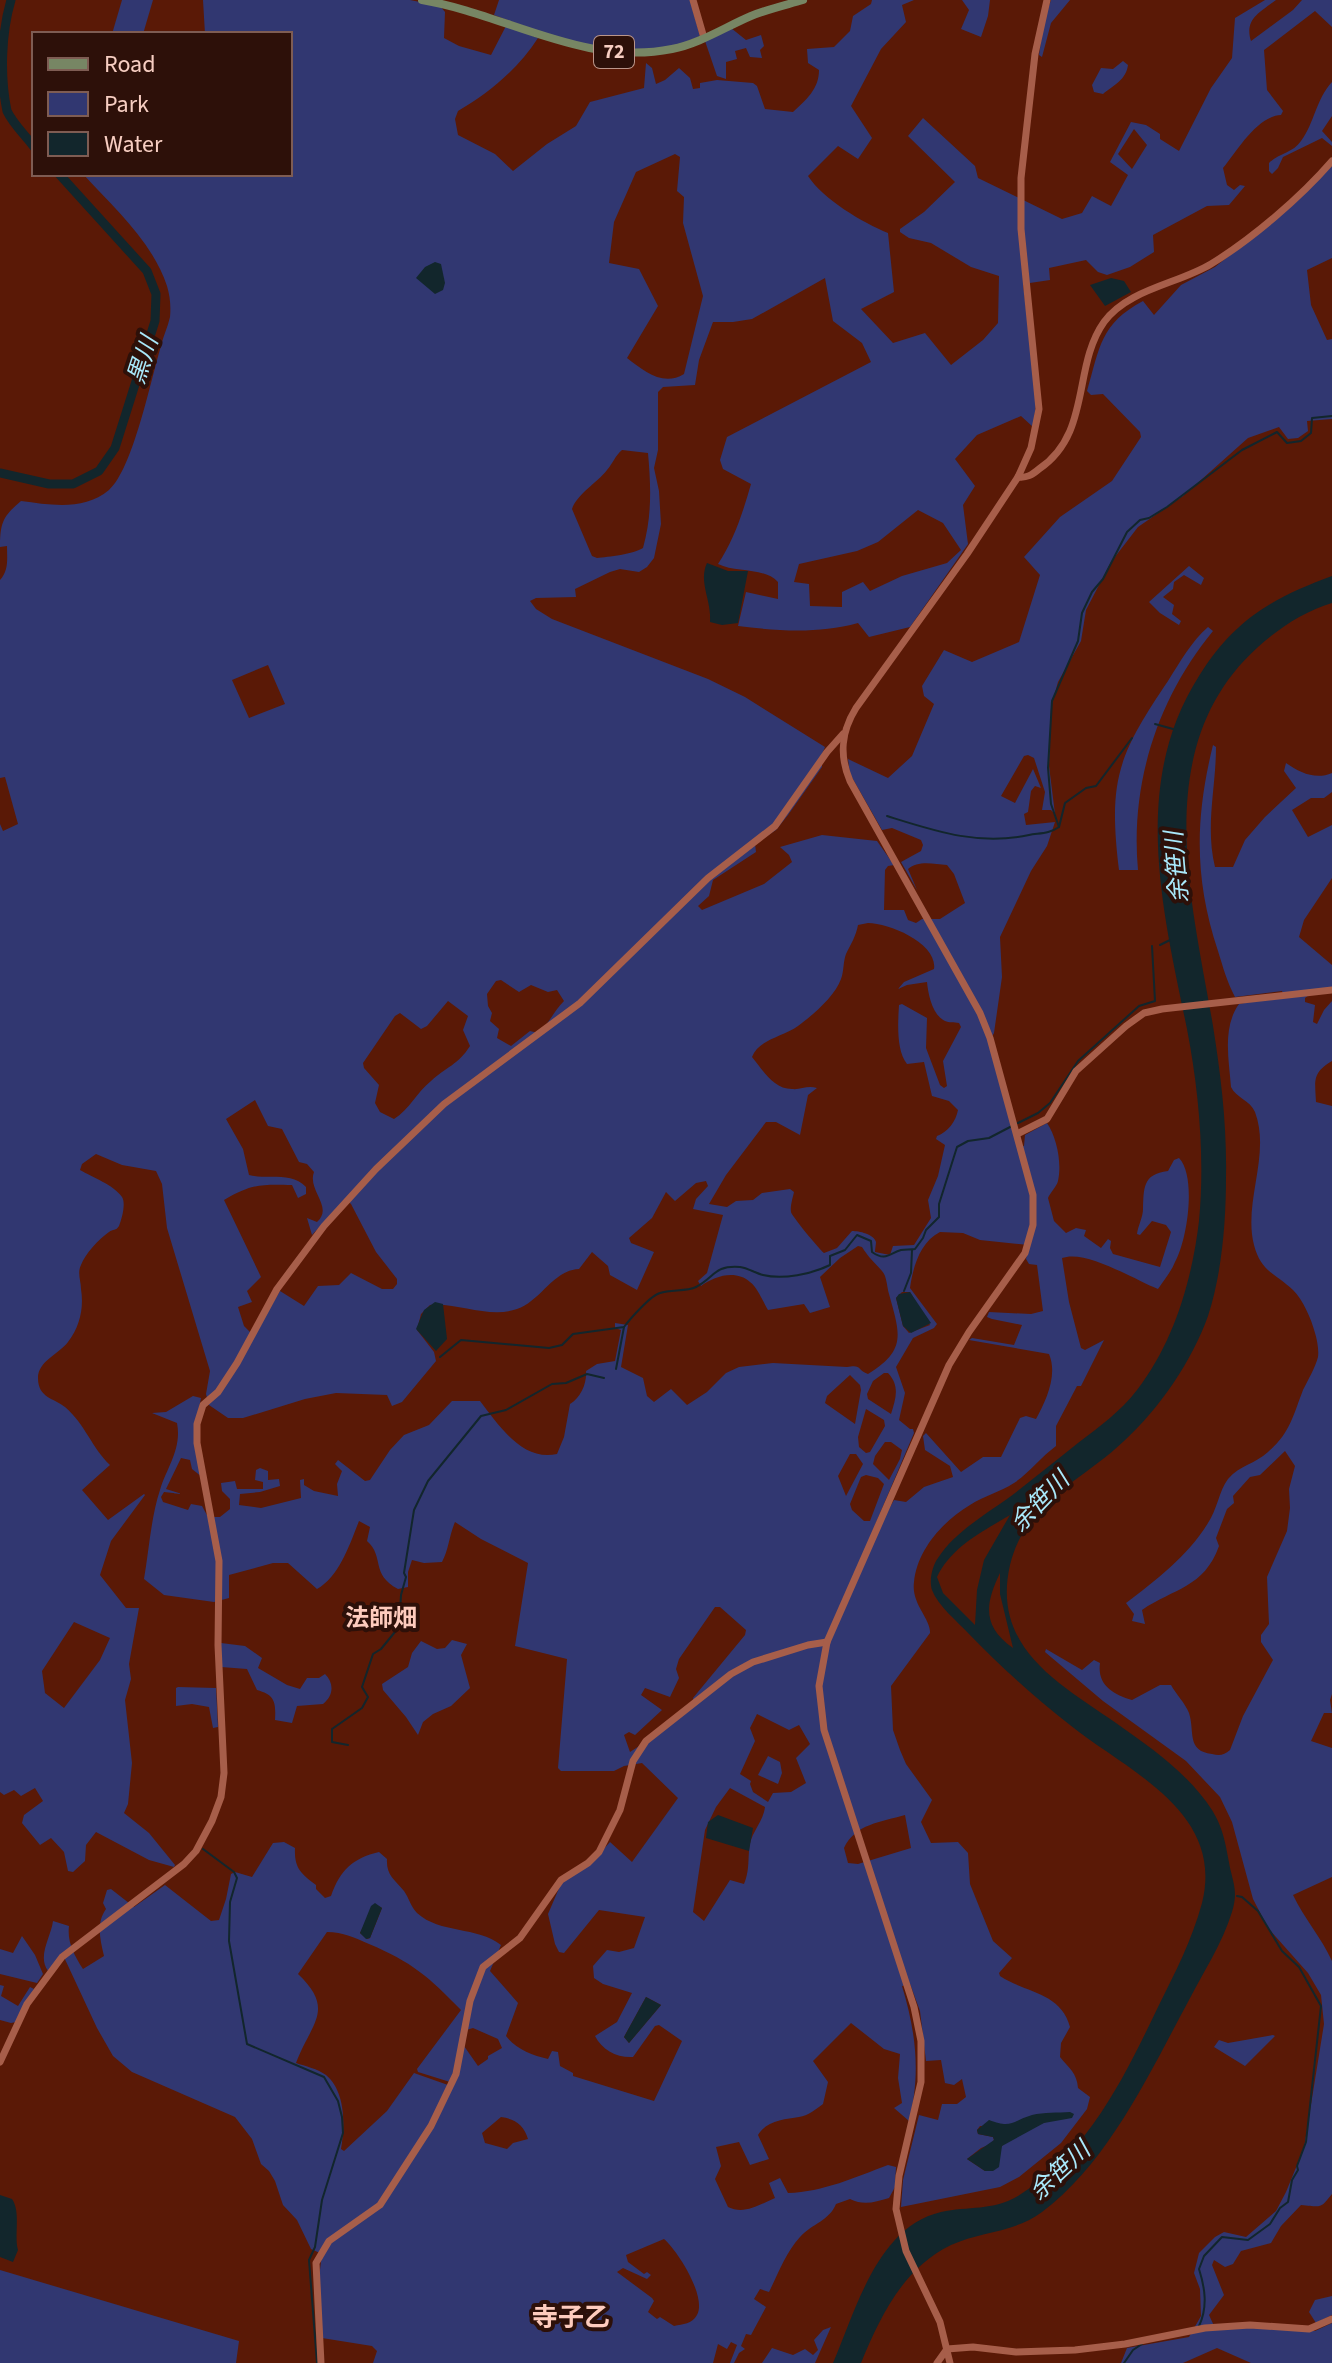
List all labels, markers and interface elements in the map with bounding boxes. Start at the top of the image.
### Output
legend [32,32,292,176]
road number: 72 [594,36,634,68]
text: Road [104,47,156,82]
text: Park [104,87,149,122]
text: Water [104,127,163,162]
water label: 黒川 [119,329,168,388]
water label: 余笹川 [1156,827,1198,904]
water label: 余笹川 [1002,1462,1080,1540]
district label: 法師畑 [345,1601,417,1636]
water label: 余笹川 [1022,2132,1100,2208]
district label: 寺子乙 [532,2299,610,2336]

